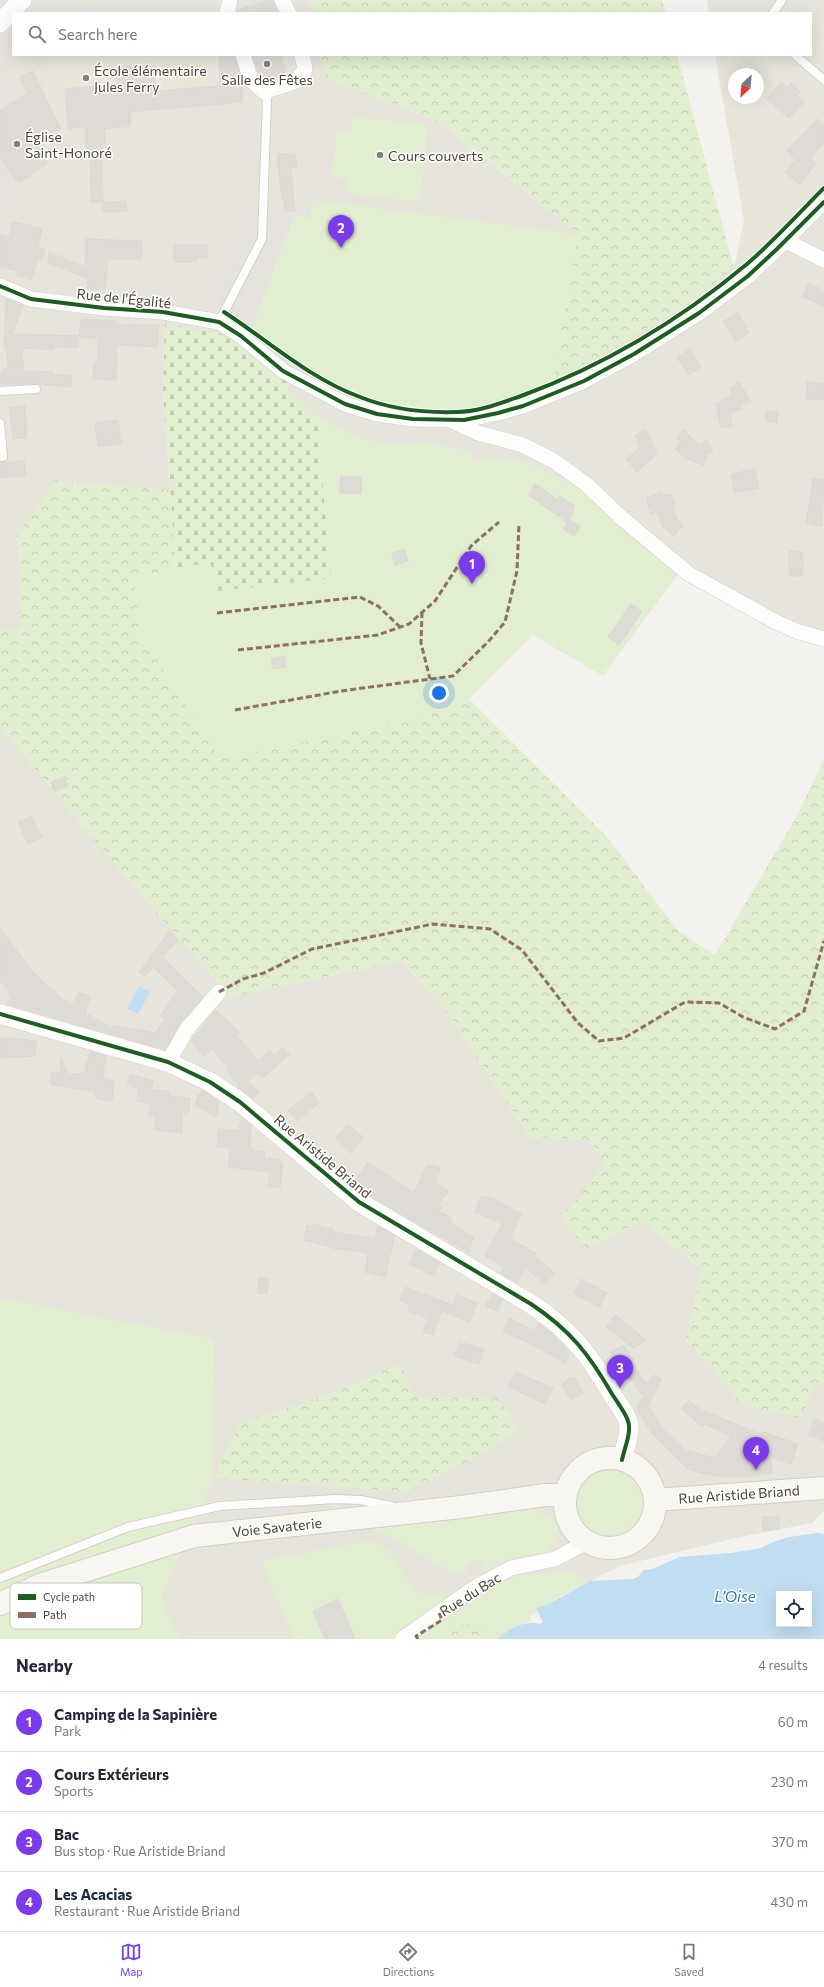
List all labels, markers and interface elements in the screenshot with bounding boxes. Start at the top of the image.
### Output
search box [12,12,812,56]
icon: search [26,23,48,45]
text: Search here [58,25,137,43]
marker: Salle des Fêtes [262,59,272,69]
place label: École élémentaire Jules Ferry [94,62,207,95]
north arrow [728,68,764,104]
place label: Salle des Fêtes [221,71,313,88]
marker: École élémentaire Jules Ferry [81,73,91,83]
place label: Église Saint-Honoré [25,128,112,161]
marker: Église Saint-Honoré [12,139,22,149]
place label: Cours couverts [388,147,483,164]
marker: Cours couverts [375,150,385,160]
pin: 2 [328,215,354,248]
street label: Rue de l'Égalité [76,285,172,311]
pin: 1 [459,551,485,584]
your location [429,683,449,703]
street label: Rue Aristide Briand [271,1110,375,1202]
pin: 3 [607,1355,633,1388]
pin: 4 [743,1437,769,1470]
street label: Rue Aristide Briand [678,1481,800,1507]
street label: Voie Savaterie [231,1514,323,1540]
street label: Rue du Bac [436,1568,504,1620]
legend [10,1583,142,1629]
water label: L’Oise [714,1587,756,1605]
text: Cycle path [43,1590,95,1603]
map controls [776,1591,812,1627]
button: locate [776,1591,812,1627]
text: Path [43,1608,66,1621]
text: Nearby [16,1655,73,1676]
text: 4 results [758,1657,808,1673]
text: Camping de la Sapinière [54,1705,217,1723]
text: 1 [26,1714,32,1730]
text: 60 m [778,1714,808,1730]
text: Park [54,1723,81,1739]
text: Cours Extérieurs [54,1765,169,1783]
text: 2 [25,1774,33,1790]
text: 230 m [771,1774,808,1790]
text: Sports [54,1783,94,1799]
text: Bac [54,1825,79,1843]
text: 3 [25,1834,33,1850]
text: 370 m [771,1834,808,1850]
text: Bus stop · Rue Aristide Briand [54,1843,226,1859]
text: Les Acacias [54,1885,132,1903]
text: 4 [25,1894,33,1910]
text: 430 m [770,1894,808,1910]
text: Restaurant · Rue Aristide Briand [54,1903,240,1919]
tab: Map [120,1941,143,1978]
tab: Directions [383,1941,434,1978]
tab: Saved [674,1941,704,1978]

